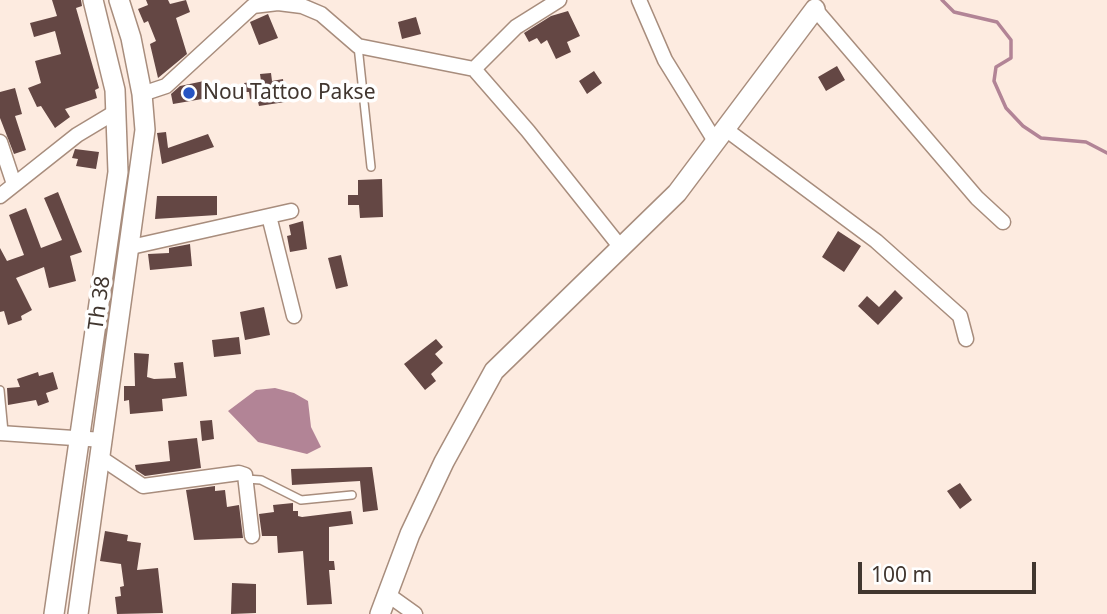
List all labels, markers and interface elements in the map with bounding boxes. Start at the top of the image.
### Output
place label: Nou Tattoo Pakse [203,80,376,106]
marker: Nou Tattoo Pakse [181,85,197,101]
street label: Th 38 [84,274,116,332]
scale bar [862,548,1040,592]
text: 100 m [871,560,932,588]

